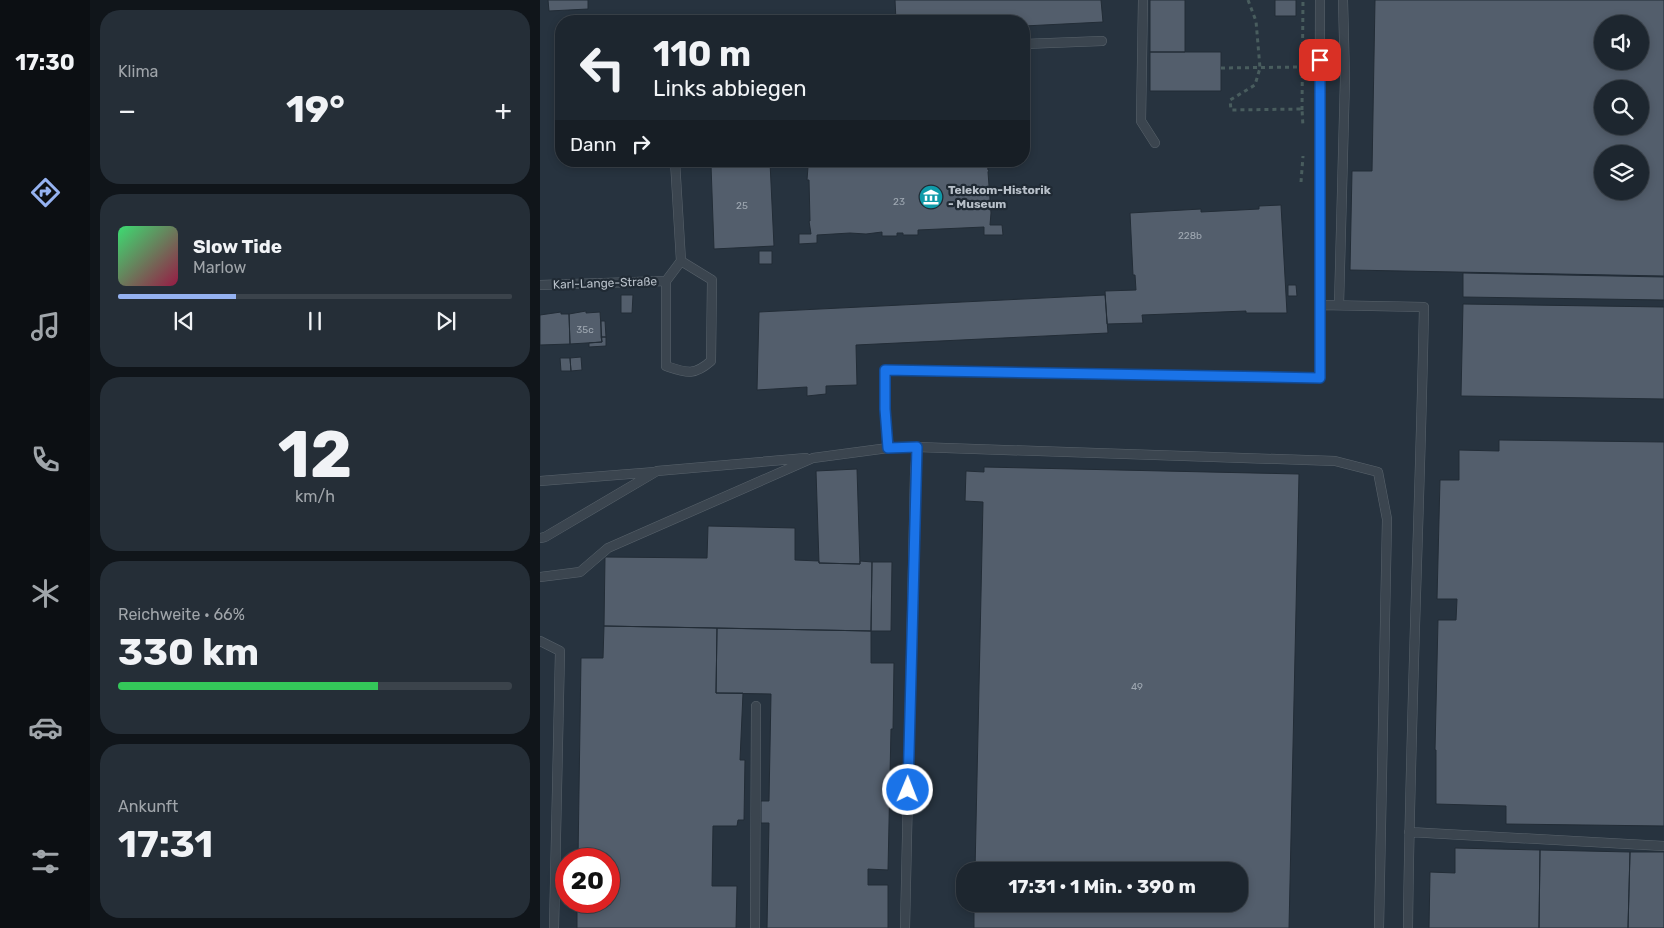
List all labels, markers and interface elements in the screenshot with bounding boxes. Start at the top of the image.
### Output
map controls [1594,15,1649,200]
button: sound [1594,15,1649,70]
text: 110 m [653,33,751,75]
icon: left [570,35,635,100]
pin [1299,39,1341,81]
icon: arrive [1306,46,1334,74]
text: 17:30 [15,49,75,76]
text: Klima [118,62,158,81]
text: Links abbiegen [653,75,807,102]
button: search [1594,80,1649,135]
text: 19° [286,86,345,132]
text: − [118,94,136,127]
text: + [495,94,512,127]
icon: right [627,130,655,158]
text: Dann [570,133,617,156]
button: layers [1594,145,1649,200]
icon: directions [28,175,63,210]
place label: Telekom-Historik - Museum [948,183,1051,211]
museum icon: Telekom-Historik - Museum [918,184,944,210]
house number: 23 [893,196,905,208]
house number: 25 [736,200,748,212]
house number: 228b [1178,230,1202,242]
text: Slow Tide [193,235,282,258]
text: Marlow [193,258,246,277]
street label: Karl-Lange-Straße [553,274,658,292]
icon: previous [170,307,198,335]
icon: pause [301,307,329,335]
icon: next [432,307,460,335]
icon: music [28,309,63,344]
house number: 35c [576,324,594,336]
text: 12 [278,416,352,493]
icon: phone [28,442,63,477]
text: km/h [295,487,335,506]
icon: climate [28,576,63,611]
text: Reichweite · 66% [118,605,245,624]
text: 330 km [118,629,259,675]
house number: 49 [1131,681,1143,693]
icon: car [28,710,63,745]
position arrow [881,763,933,815]
text: Ankunft [118,797,178,816]
text: 17:31 [118,821,213,867]
icon: filters [28,844,63,879]
speed limit sign: 20 [555,848,620,913]
text: 17:31 · 1 Min. · 390 m [1008,875,1196,898]

